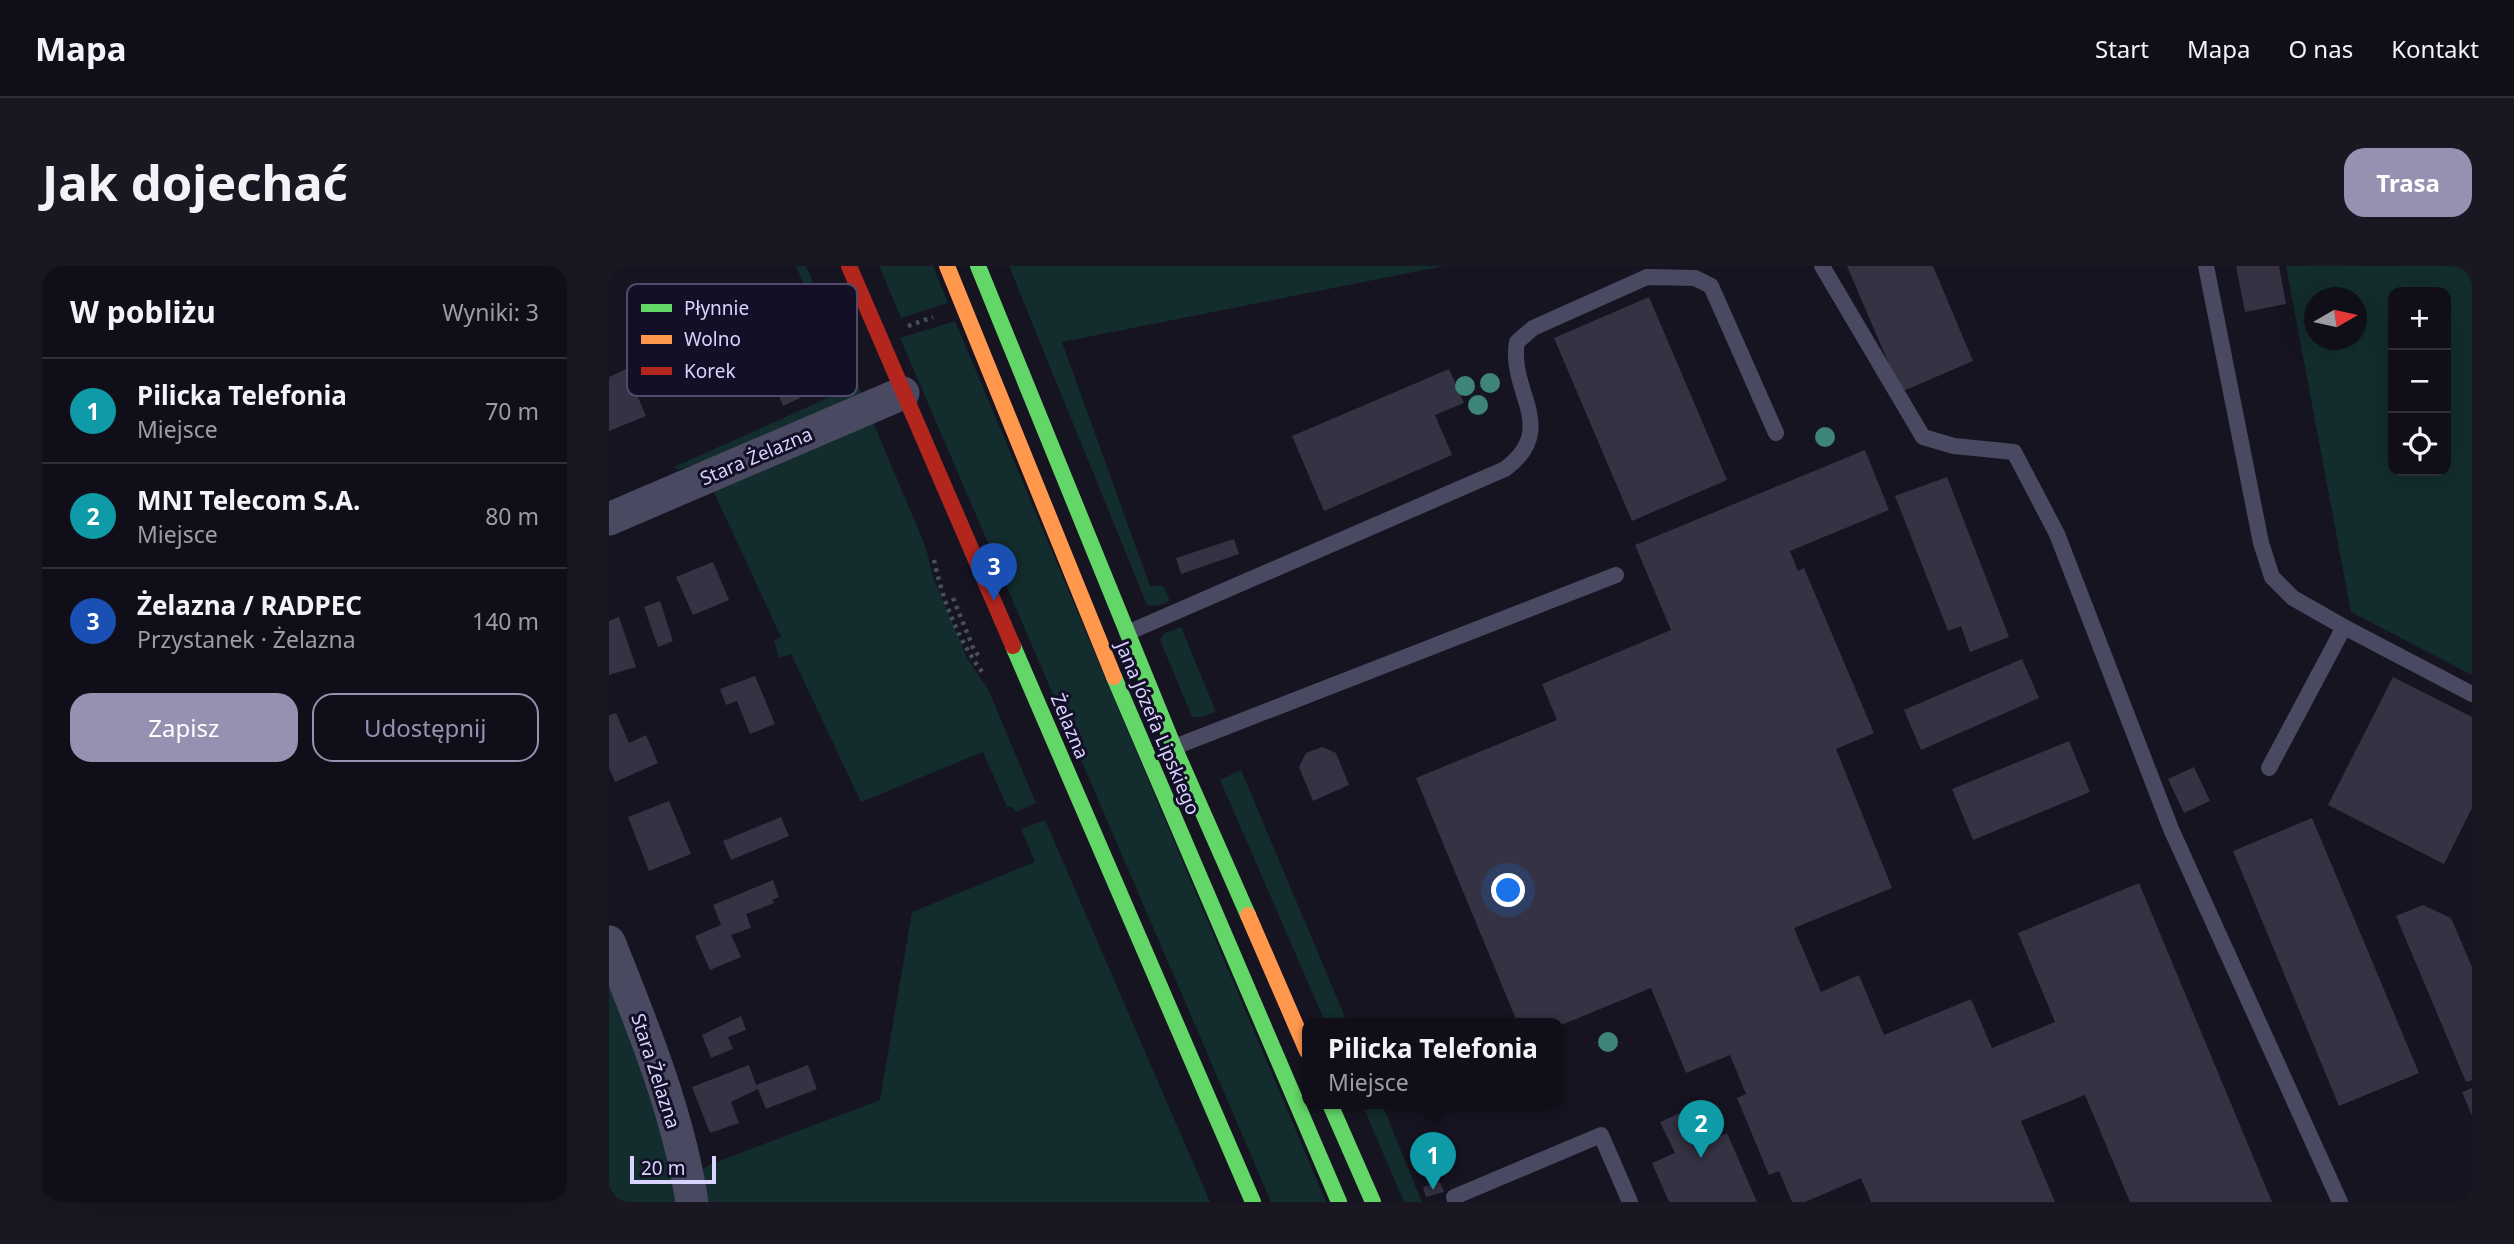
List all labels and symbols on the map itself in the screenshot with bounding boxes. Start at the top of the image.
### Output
legend [627,284,857,396]
north arrow [2304,287,2367,350]
text: Płynnie [684,295,749,321]
text: Wolno [684,326,741,352]
text: Korek [684,358,736,384]
street label: Stara Żelazna [696,421,816,491]
pin: 3 [971,543,1017,601]
street label: Jana Józefa Lipskiego [1109,635,1206,819]
street label: Żelazna [1045,689,1095,763]
your location [1491,873,1525,907]
street label: Stara Żelazna [625,1010,687,1132]
pin: 2 [1678,1100,1724,1158]
pin: 1 [1410,1132,1456,1190]
scale bar [630,1153,716,1185]

